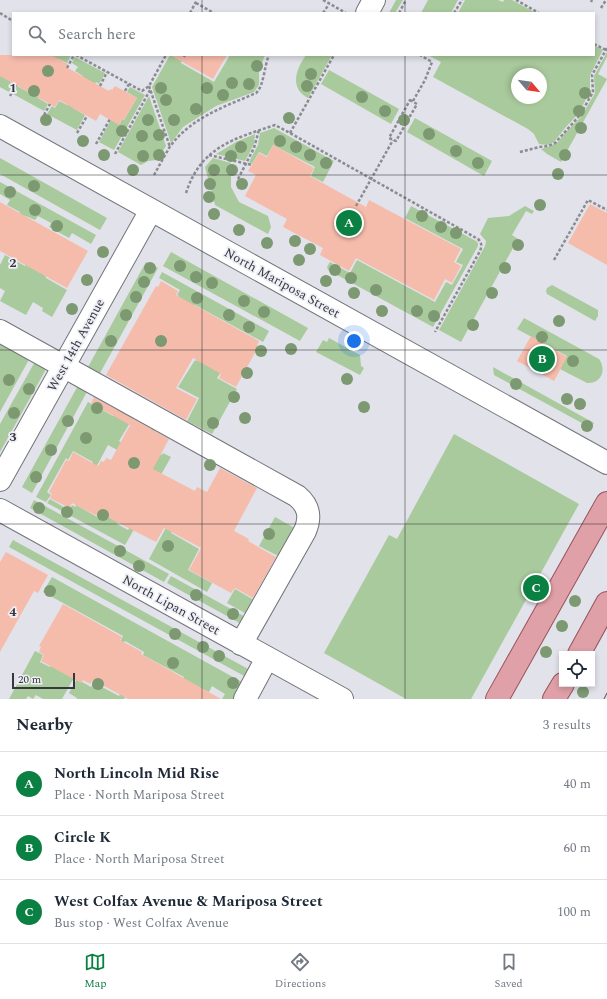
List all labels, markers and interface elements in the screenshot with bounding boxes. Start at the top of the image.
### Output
search box [12,12,595,56]
icon: search [26,23,48,45]
text: Search here [58,23,136,46]
north arrow [511,68,547,104]
text: 1 [9,78,17,98]
pin: A [336,208,362,238]
street label: North Mariposa Street [220,243,344,323]
text: 2 [9,253,17,273]
street label: West 14th Avenue [42,295,110,395]
your location [344,331,364,351]
pin: B [529,344,555,374]
text: 3 [9,427,17,447]
street label: North Lipan Street [118,570,224,640]
pin: C [523,573,549,603]
text: 4 [9,602,17,622]
map controls [559,651,595,687]
button: locate [559,651,595,687]
scale bar [12,671,75,690]
text: 20 m [18,671,41,688]
text: Nearby [16,712,72,738]
text: 3 results [543,715,591,735]
text: North Lincoln Mid Rise [54,762,219,785]
text: A [24,774,34,794]
text: 40 m [564,774,591,794]
text: Place · North Mariposa Street [54,785,225,805]
text: Circle K [54,826,111,849]
text: B [24,838,34,858]
text: 60 m [564,838,591,858]
text: Place · North Mariposa Street [54,849,225,869]
text: West Colfax Avenue & Mariposa Street [54,890,323,913]
text: C [24,902,34,922]
text: 100 m [557,902,591,922]
text: Bus stop · West Colfax Avenue [54,913,229,933]
tab: Map [84,951,106,992]
tab: Directions [275,951,326,992]
tab: Saved [495,951,523,992]

